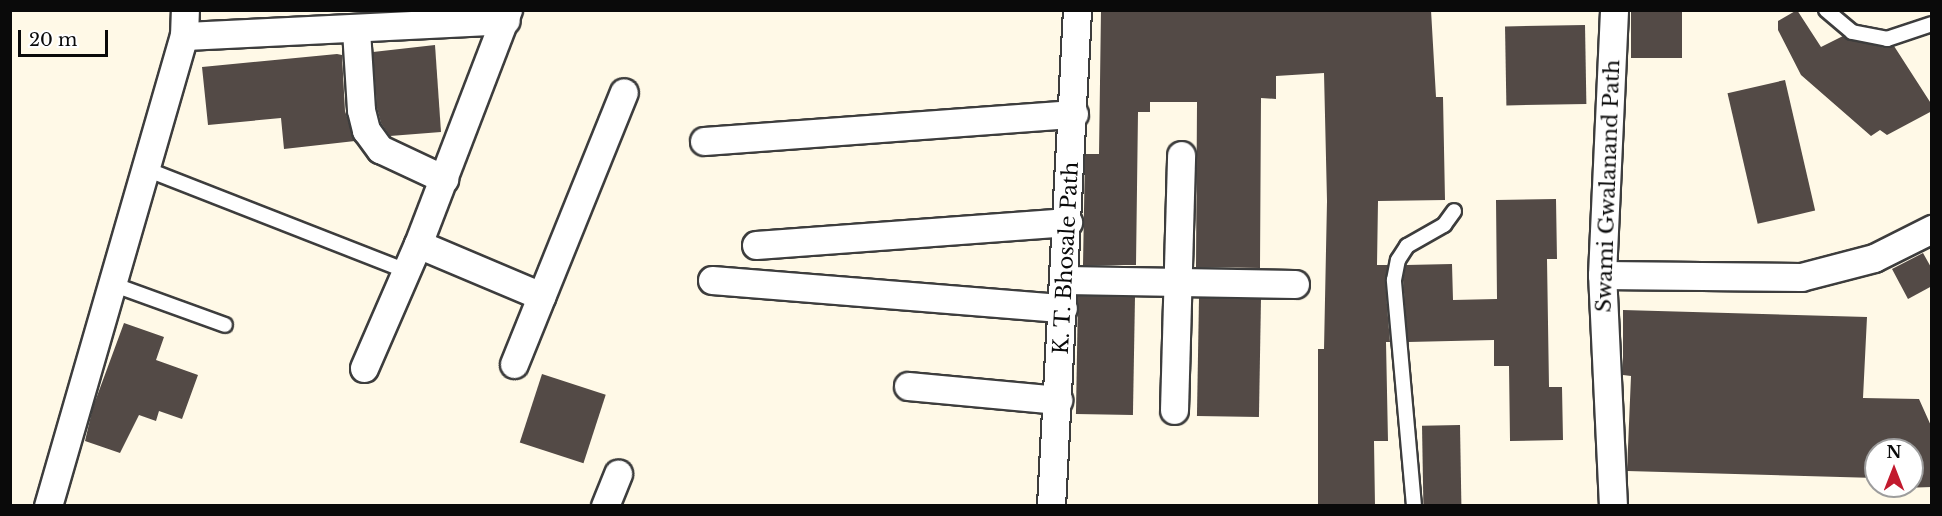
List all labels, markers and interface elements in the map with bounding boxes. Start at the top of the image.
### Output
scale bar [21,18,111,56]
text: 20 m [29,29,77,51]
street label: Swami Gwalanand Path [1591,59,1625,313]
street label: K. T. Bhosale Path [1048,161,1084,355]
north arrow [1864,438,1924,498]
text: N [1886,442,1902,462]

